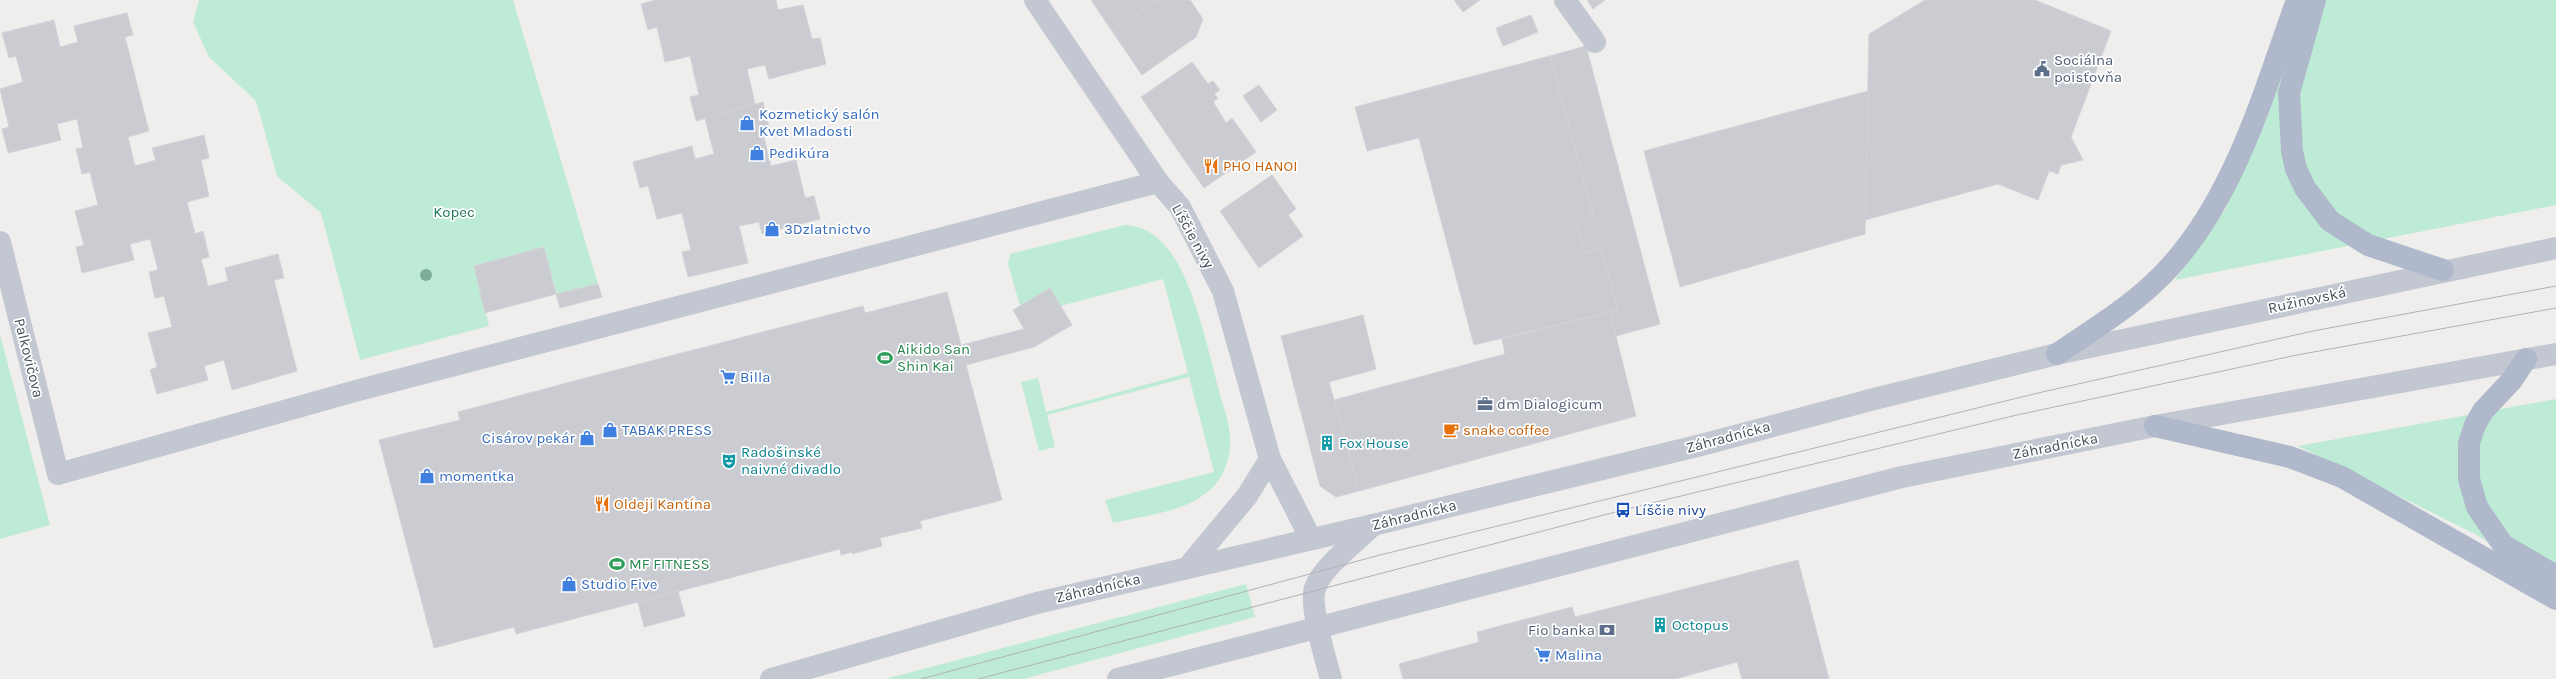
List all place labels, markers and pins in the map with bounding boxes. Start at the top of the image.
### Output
place label: Sociálna poisťovňa [2054,51,2122,86]
public building icon: Sociálna poisťovňa [2033,60,2051,78]
place label: Kozmetický salón Kvet Mladosti [759,105,880,140]
shop icon: Kozmetický salón Kvet Mladosti [738,114,756,132]
shop icon: Pedikúra [748,144,766,162]
place label: Pedikúra [769,144,830,162]
restaurant icon: PHO HANOI [1202,157,1220,175]
place label: PHO HANOI [1223,157,1297,175]
shop icon: 3Dzlatnictvo [763,220,781,238]
place label: 3Dzlatnictvo [784,220,871,238]
place label: Aikido San Shin Kai [897,340,970,375]
sports icon: Aikido San Shin Kai [876,349,894,367]
supermarket icon: Billa [719,368,737,386]
place label: Billa [740,368,770,386]
office icon: dm Dialogicum [1476,395,1494,413]
place label: dm Dialogicum [1497,395,1602,413]
shop icon: TABAK PRESS [601,421,619,439]
place label: TABAK PRESS [622,421,712,439]
cafe icon: snake coffee [1442,421,1460,439]
place label: snake coffee [1463,421,1550,439]
place label: Cisárov pekár [482,429,576,447]
shop icon: Cisárov pekár [578,429,596,447]
building icon: Fox House [1318,434,1336,452]
place label: Fox House [1339,434,1409,452]
place label: Radošinské naivné divadlo [741,443,841,478]
theatre icon: Radošinské naivné divadlo [720,452,738,470]
shop icon: momentka [418,467,436,485]
place label: momentka [439,467,514,485]
restaurant icon: Oldeji Kantína [593,495,611,513]
place label: Oldeji Kantína [614,495,711,513]
bus stop icon: Líščie nivy [1614,501,1632,519]
place label: Líščie nivy [1635,501,1706,519]
sports icon: MF FITNESS [608,555,626,573]
place label: MF FITNESS [629,555,710,573]
shop icon: Studio Five [560,575,578,593]
place label: Studio Five [581,575,657,593]
building icon: Octopus [1651,616,1669,634]
place label: Octopus [1672,616,1729,634]
place label: Fio banka [1528,621,1595,639]
bank icon: Fio banka [1598,621,1616,639]
supermarket icon: Malina [1534,646,1552,664]
place label: Malina [1555,646,1602,664]

